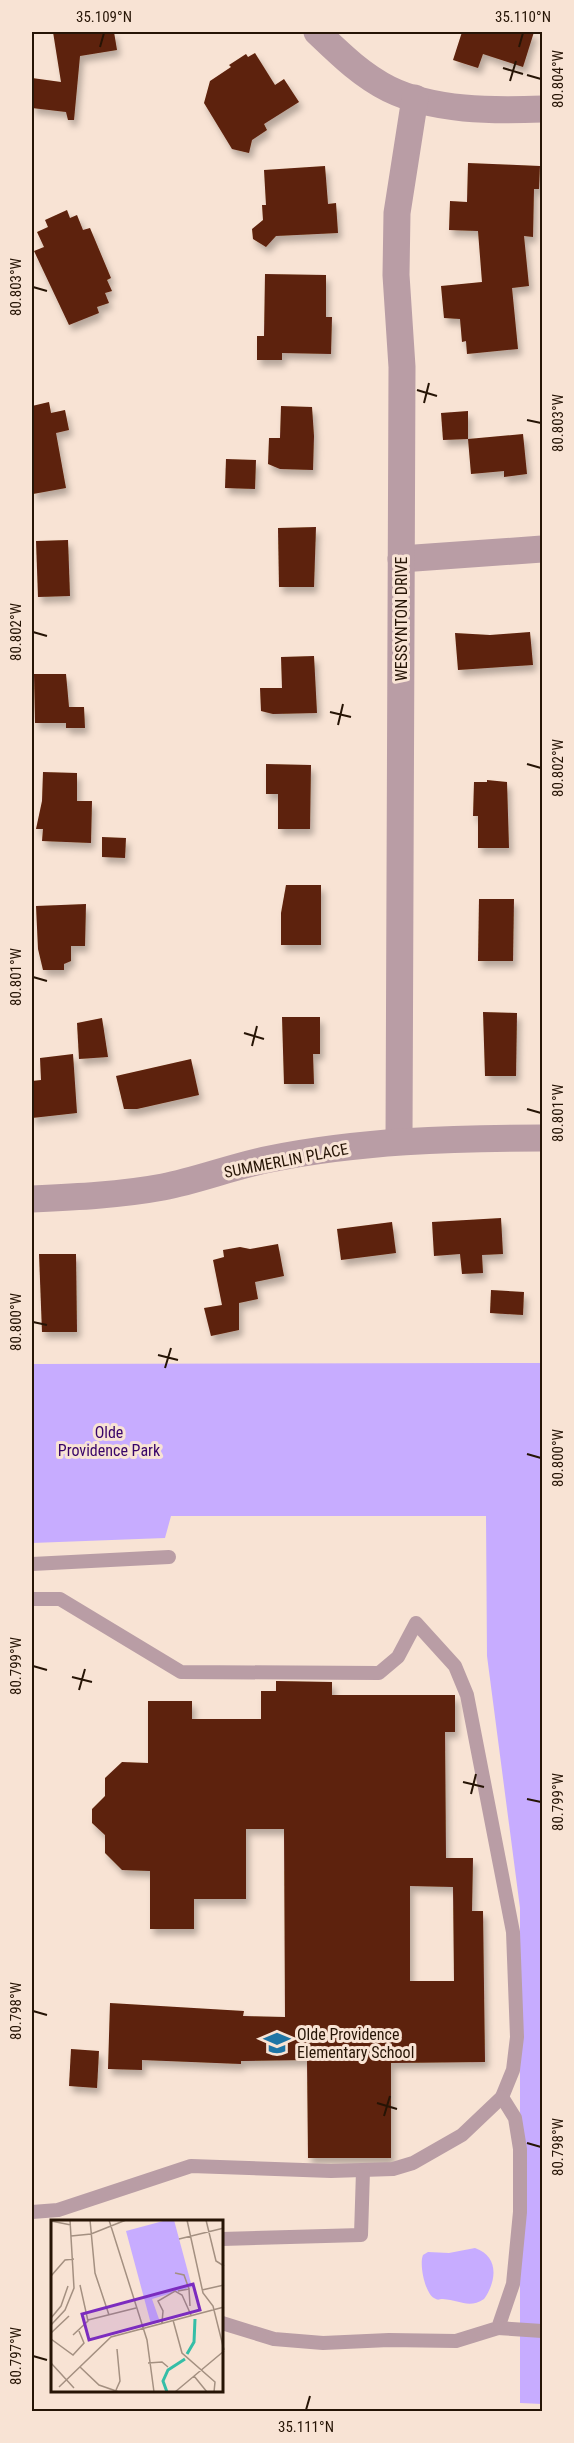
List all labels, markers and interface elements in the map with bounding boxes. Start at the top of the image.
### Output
text: 35.109°N [76,8,132,26]
text: 35.110°N [495,8,551,26]
text: 80.804°W [549,49,567,108]
text: 80.803°W [7,257,25,316]
text: 80.803°W [549,393,567,452]
street label: WESSYNTON DRIVE [392,557,411,681]
text: 80.802°W [7,602,25,661]
text: 80.802°W [549,738,567,797]
text: 80.801°W [7,947,25,1006]
text: 80.801°W [549,1083,567,1142]
street label: SUMMERLIN PLACE [222,1139,350,1182]
text: 80.800°W [7,1292,25,1351]
park label: Olde Providence Park [58,1423,161,1460]
text: 80.800°W [549,1428,567,1487]
text: 80.799°W [7,1636,25,1695]
text: 80.799°W [549,1772,567,1831]
text: 80.798°W [7,1981,25,2040]
place label: Olde Providence Elementary School [297,2025,414,2062]
school or university icon: Olde Providence Elementary School [262,2028,292,2058]
text: 80.798°W [549,2117,567,2176]
inset map [51,2220,224,2392]
text: 80.797°W [7,2326,25,2385]
text: 35.111°N [278,2418,334,2436]

